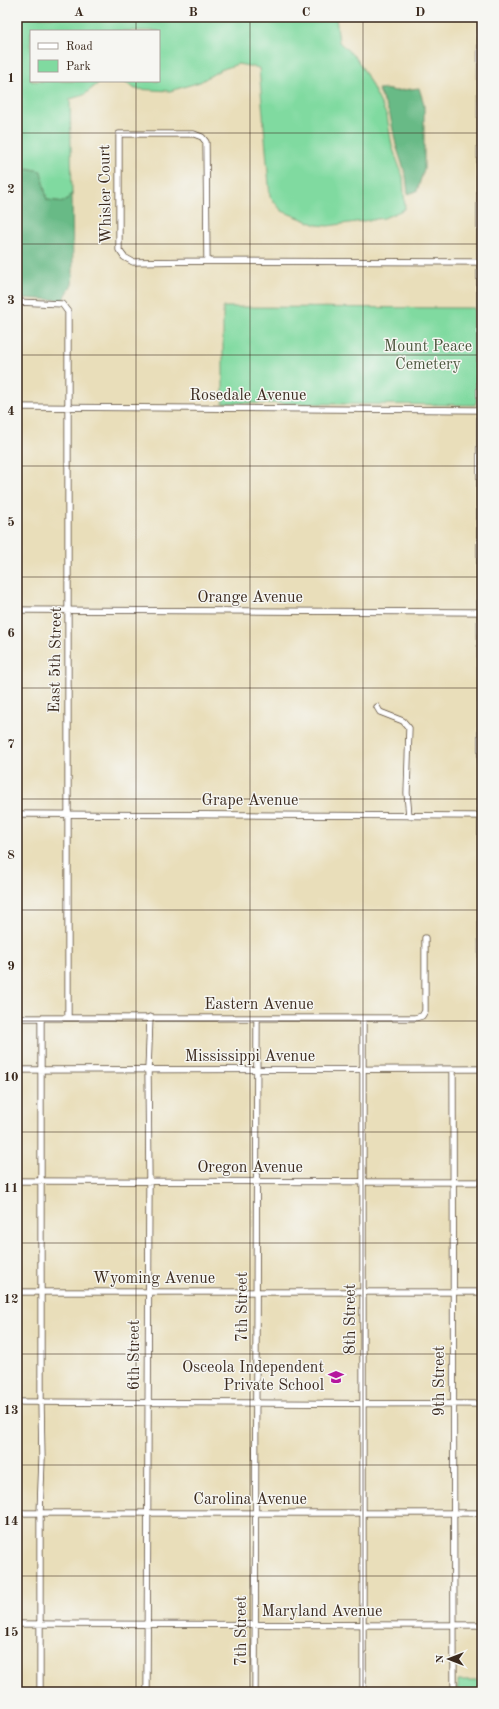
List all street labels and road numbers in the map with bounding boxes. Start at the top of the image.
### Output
street label: Whisler Court [97,144,115,244]
street label: Rosedale Avenue [190,388,306,404]
street label: Orange Avenue [197,590,303,606]
street label: East 5th Street [47,606,65,713]
street label: Grape Avenue [202,793,298,809]
street label: Eastern Avenue [204,997,314,1013]
street label: Mississippi Avenue [185,1049,315,1065]
street label: Oregon Avenue [197,1160,303,1176]
street label: Wyoming Avenue [93,1271,215,1287]
street label: 7th Street [235,1271,251,1342]
street label: 8th Street [343,1283,359,1354]
street label: 6th Street [127,1319,143,1390]
street label: 9th Street [432,1345,448,1416]
street label: Carolina Avenue [193,1492,307,1508]
street label: 7th Street [234,1595,250,1666]
street label: Maryland Avenue [262,1604,382,1620]

